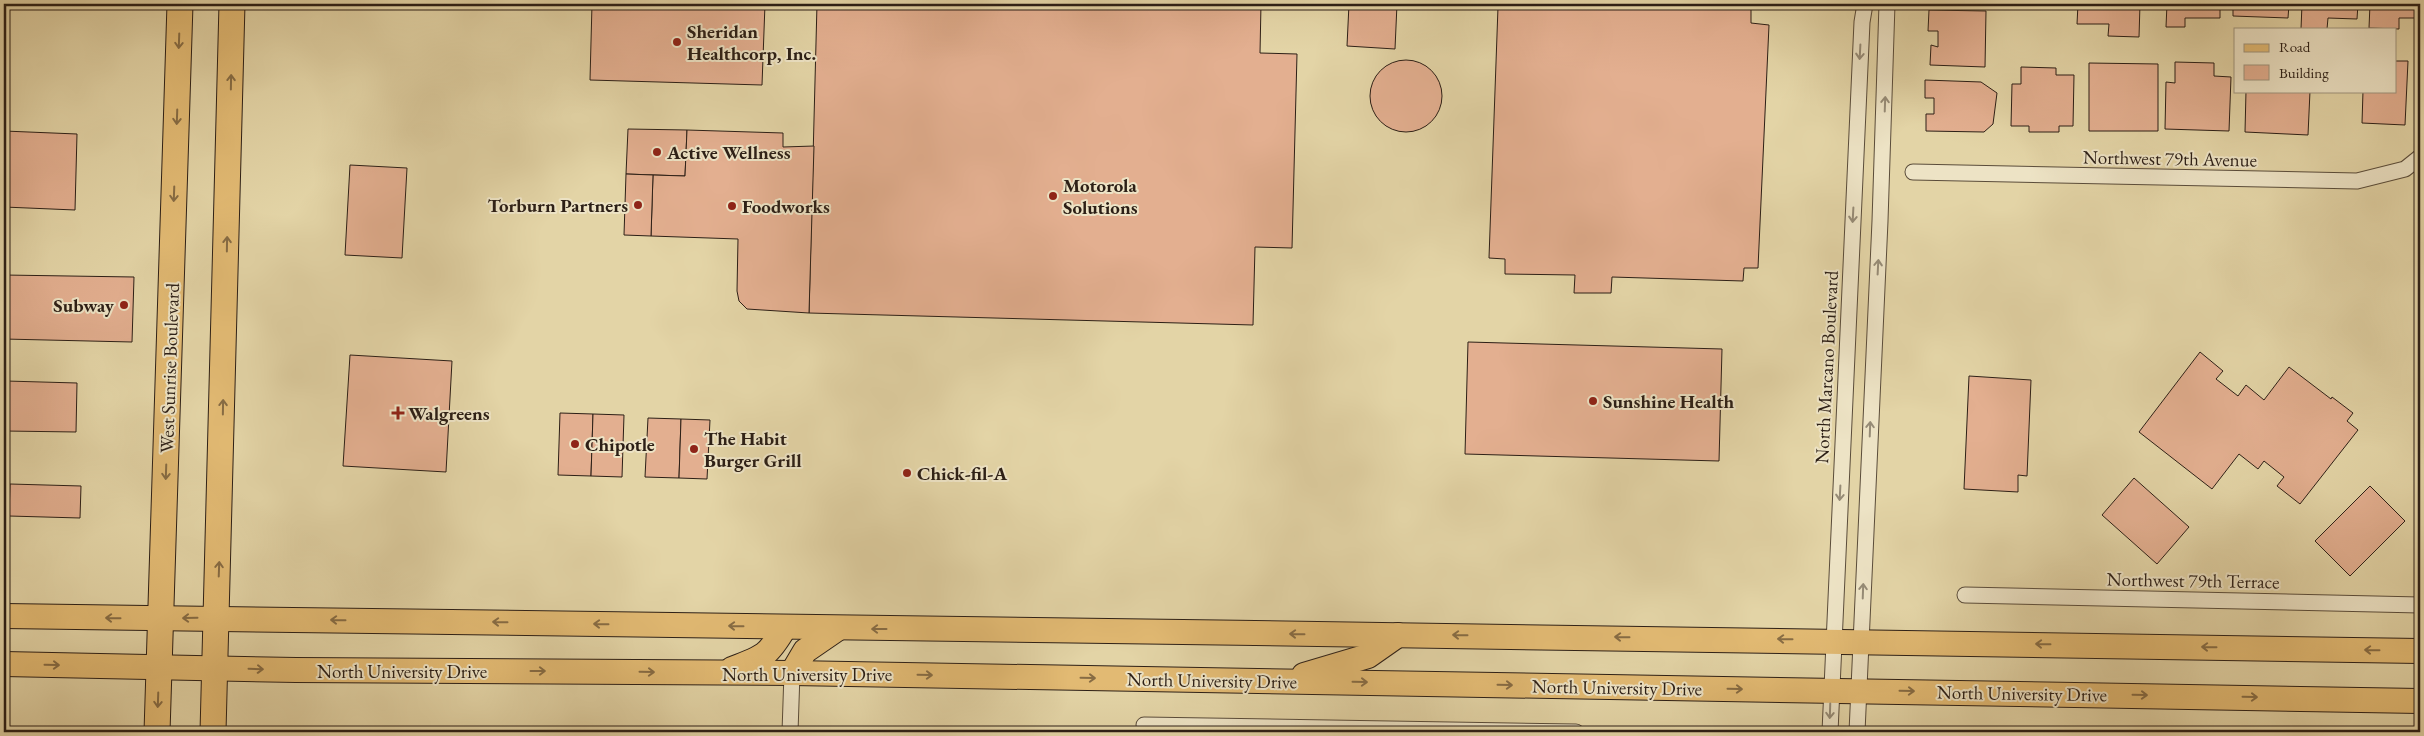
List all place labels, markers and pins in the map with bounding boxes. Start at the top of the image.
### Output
place label: Sheridan Healthcorp, Inc. [687,19,816,66]
marker: Sheridan Healthcorp, Inc. [671,36,683,48]
place label: Active Wellness [666,140,791,165]
marker: Active Wellness [651,146,663,158]
place label: Motorola Solutions [1063,173,1138,220]
marker: Motorola Solutions [1047,190,1059,202]
place label: Torburn Partners [488,193,628,218]
place label: Foodworks [742,194,830,219]
marker: Torburn Partners [632,199,644,211]
marker: Foodworks [726,200,738,212]
place label: Subway [53,293,115,318]
marker: Subway [118,299,130,311]
place label: Sunshine Health [1603,389,1735,414]
marker: Sunshine Health [1587,395,1599,407]
place label: Walgreens [408,401,490,426]
marker: Walgreens [392,407,404,419]
place label: The Habit Burger Grill [704,426,802,473]
place label: Chipotle [585,432,655,457]
marker: Chipotle [569,438,581,450]
marker: The Habit Burger Grill [688,443,700,455]
place label: Chick-fil-A [917,461,1007,486]
marker: Chick-fil-A [901,467,913,479]

